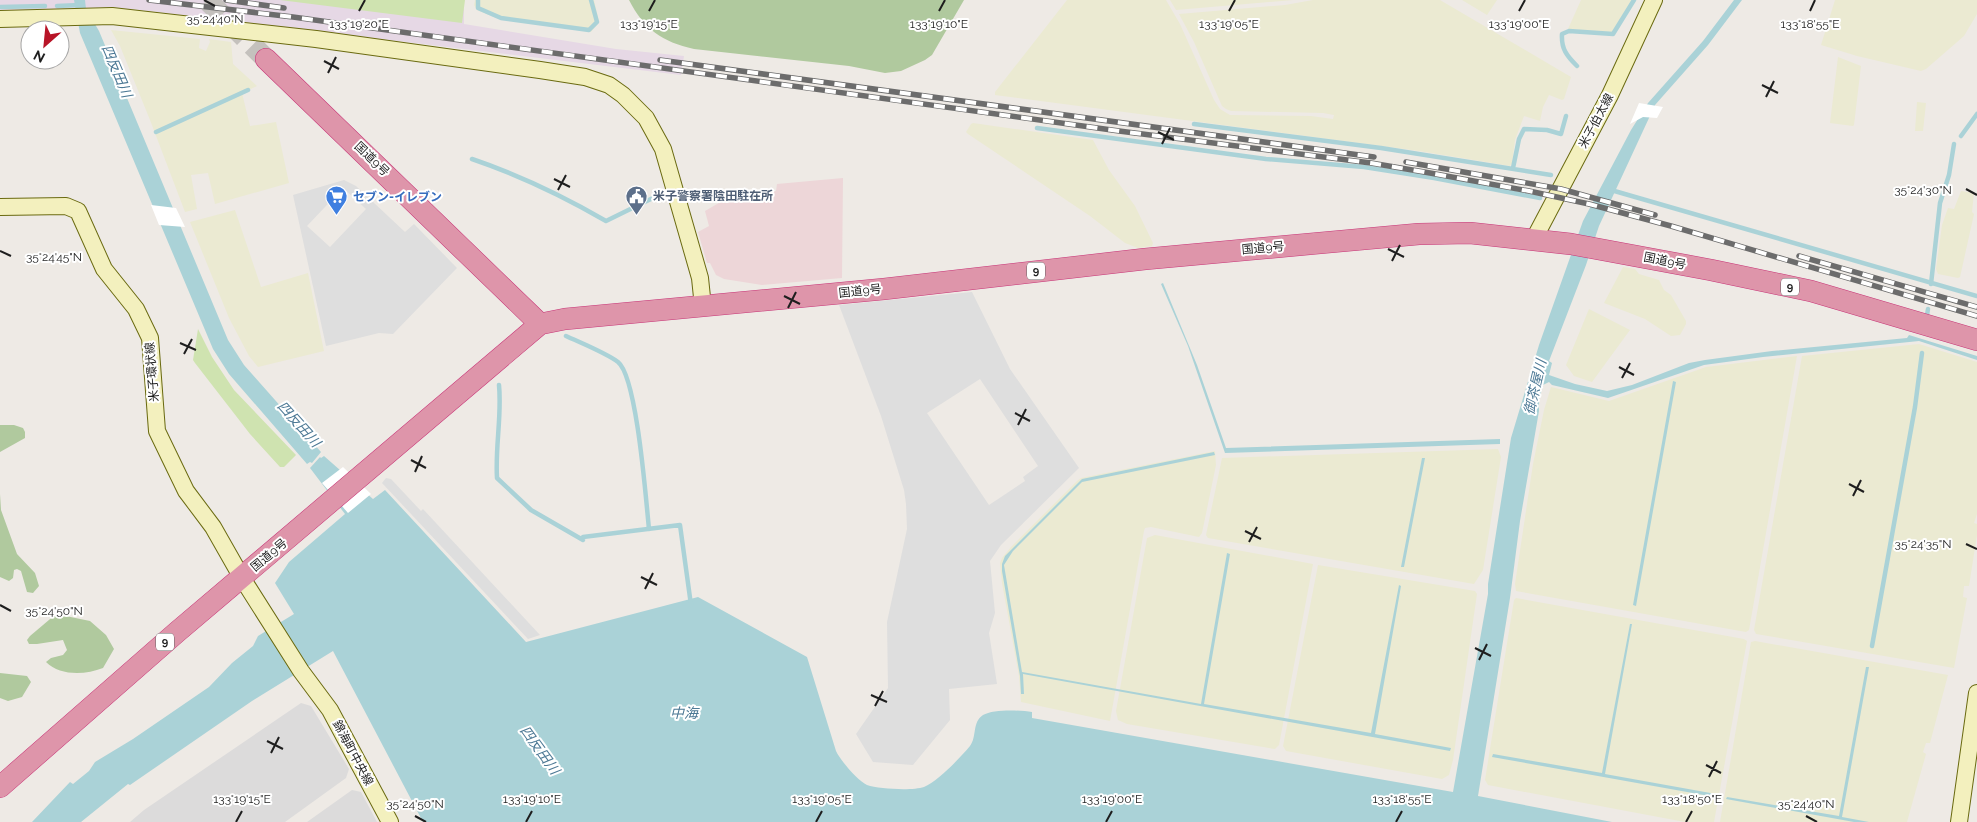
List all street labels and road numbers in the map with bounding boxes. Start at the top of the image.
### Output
street label: 米子伯太線 [1576,91,1616,151]
street label: 国道9号 [352,139,392,179]
street label: 国道9号 [1241,239,1285,257]
street label: 国道9号 [1643,250,1687,272]
road number: 9 [1027,262,1045,280]
road number: 9 [1781,278,1799,296]
street label: 国道9号 [838,282,882,300]
street label: 米子環状線 [142,341,162,403]
street label: 国道9号 [248,536,290,574]
road number: 9 [156,634,174,650]
street label: 錦海町中央線 [330,718,376,788]

